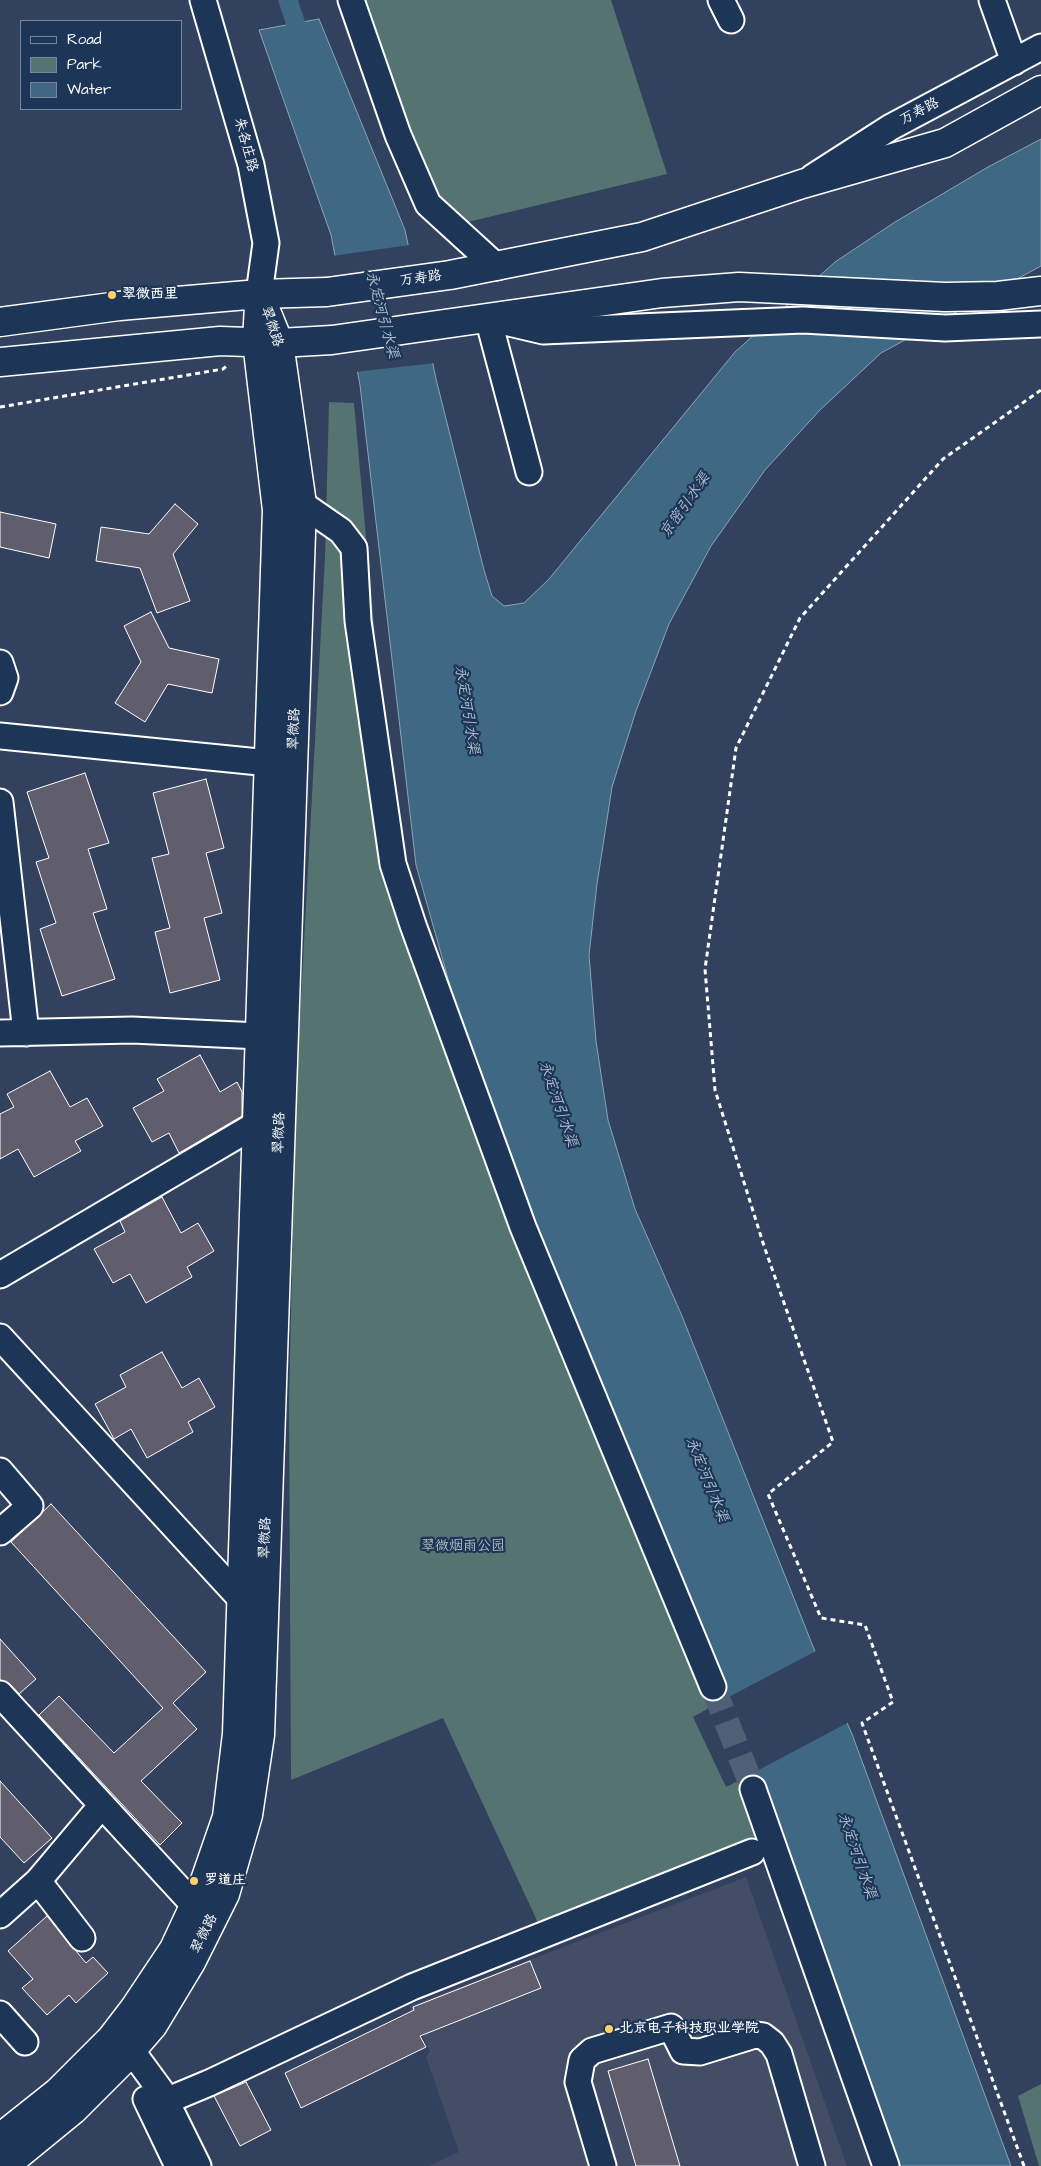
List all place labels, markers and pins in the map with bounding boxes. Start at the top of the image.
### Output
place label: 翠微西里 [122,287,178,303]
marker: 翠微西里 [106,289,118,301]
place label: 罗道庄 [204,1873,246,1889]
marker: 罗道庄 [188,1875,200,1887]
place label: 北京电子科技职业学院 [619,2021,759,2037]
marker: 北京电子科技职业学院 [603,2023,615,2035]

